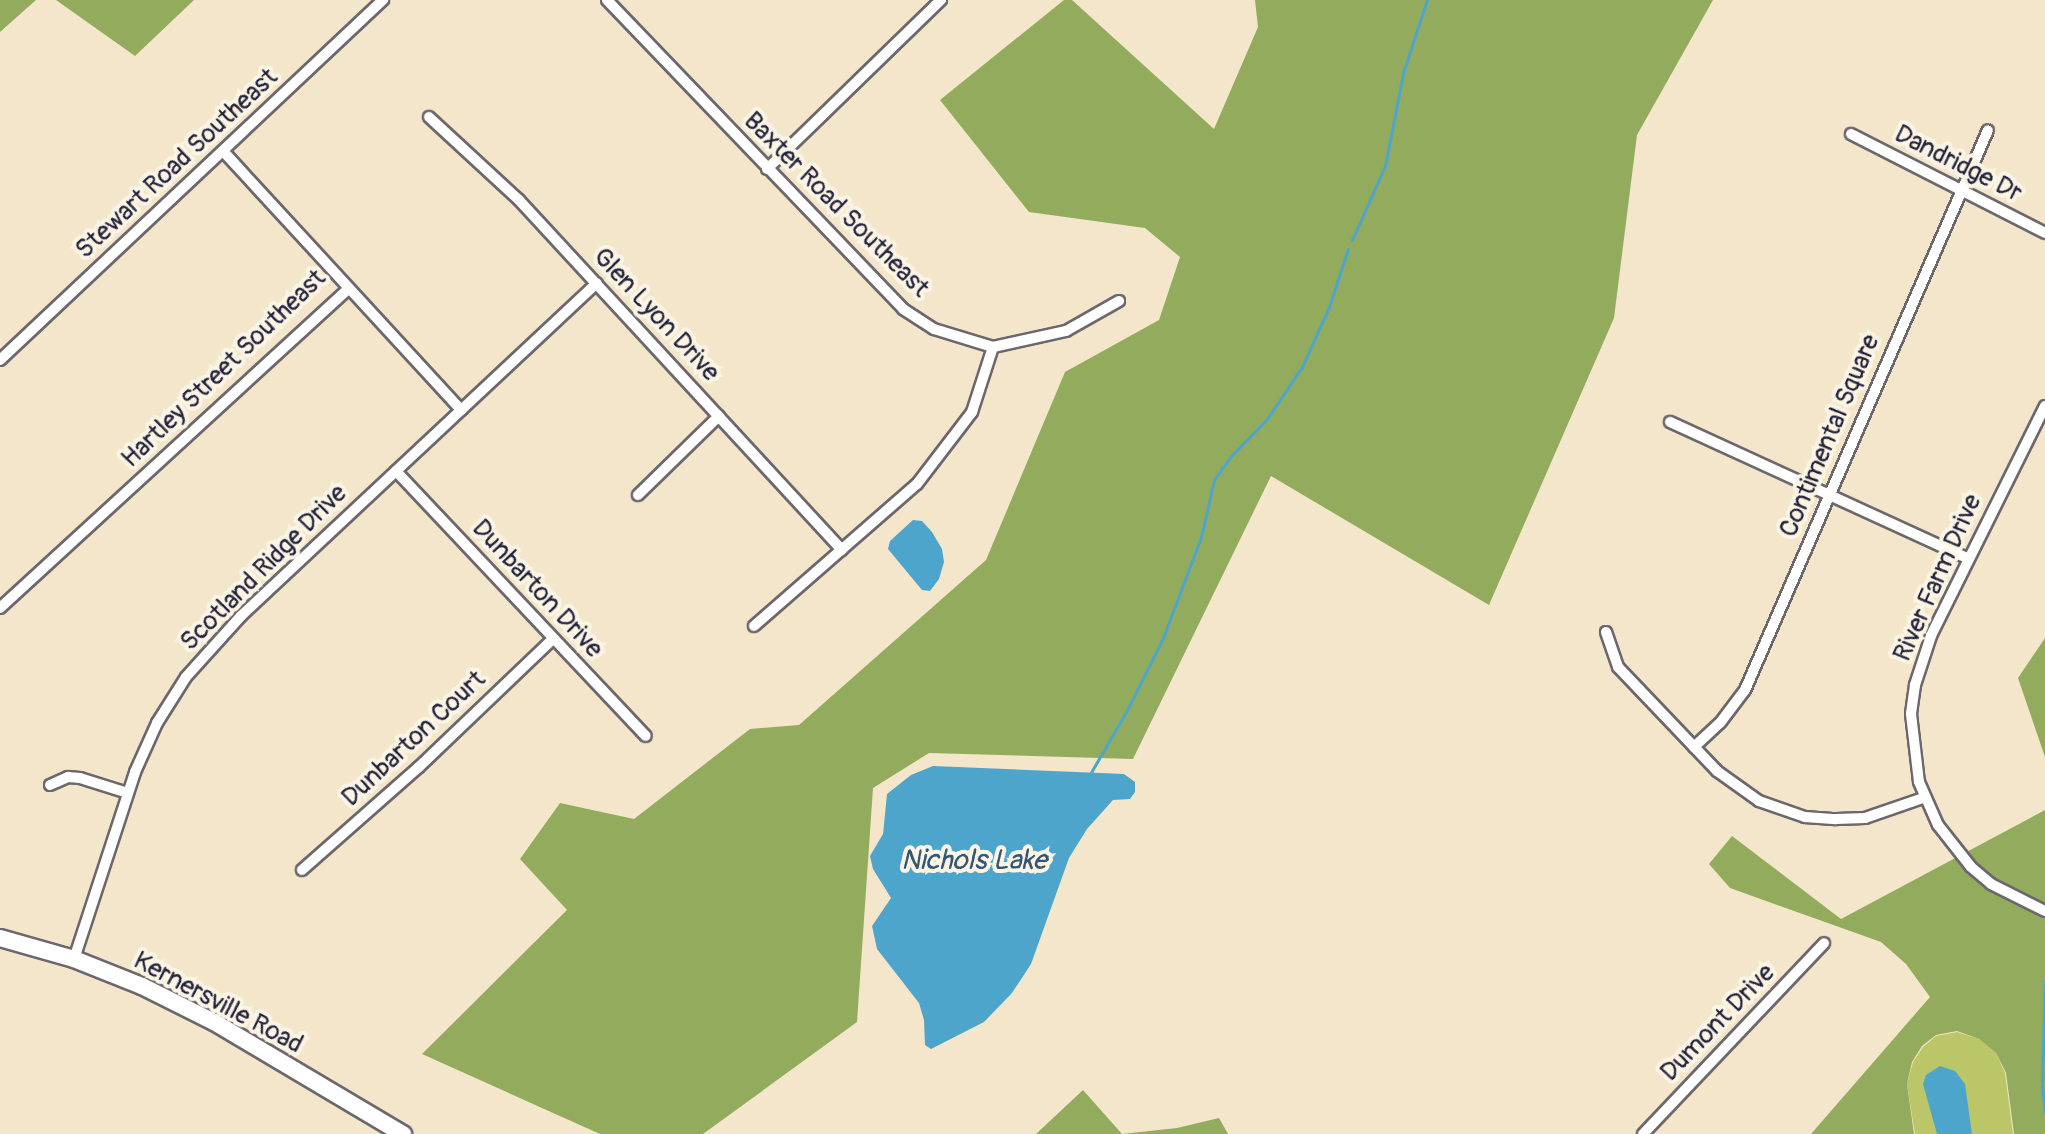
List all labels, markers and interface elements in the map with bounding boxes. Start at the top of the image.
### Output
street label: Stewart Road Southeast [70,62,284,266]
street label: Baxter Road Southeast [737,106,935,304]
street label: Dandridge Dr [1889,119,2027,209]
street label: Glen Lyon Drive [586,242,726,388]
street label: Hartley Street Southeast [115,263,333,475]
street label: Contimental Square [1773,330,1887,542]
street label: Scotland Ridge Drive [174,478,354,658]
street label: River Farm Drive [1887,490,1989,666]
street label: Dunbarton Drive [465,513,609,665]
street label: Dunbarton Court [336,664,492,814]
water label: Nichols Lake [901,844,1047,878]
street label: Kernersville Road [128,945,308,1061]
street label: Dumont Drive [1654,958,1782,1088]

